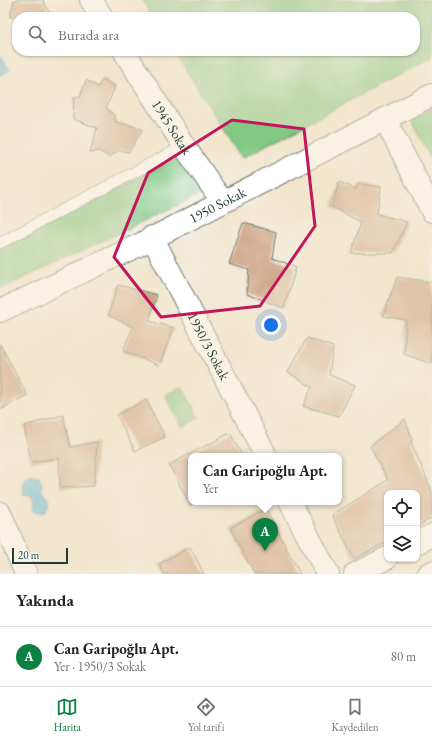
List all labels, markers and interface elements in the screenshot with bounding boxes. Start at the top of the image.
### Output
search box [12,12,420,56]
icon: search [26,23,48,45]
text: Burada ara [58,25,119,44]
street label: 1945 Sokak [148,96,196,158]
street label: 1950 Sokak [186,183,249,227]
street label: 1950/3 Sokak [184,309,234,383]
your location [261,315,281,335]
popup [188,453,342,505]
text: Can Garipoğlu Apt. [203,461,327,480]
text: Yer [203,480,218,497]
map controls [384,490,420,562]
button: locate [384,490,420,526]
pin: A [252,518,278,551]
button: layers [384,526,420,562]
scale bar [12,546,68,565]
text: 20 m [18,548,39,562]
text: Yakında [16,589,74,611]
text: Can Garipoğlu Apt. [54,639,179,658]
text: A [24,648,34,665]
text: 80 m [391,648,416,665]
text: Yer · 1950/3 Sokak [54,658,146,675]
tab: Harita [53,696,81,734]
tab: Yol tarifi [188,696,225,734]
tab: Kaydedilen [331,696,379,734]

